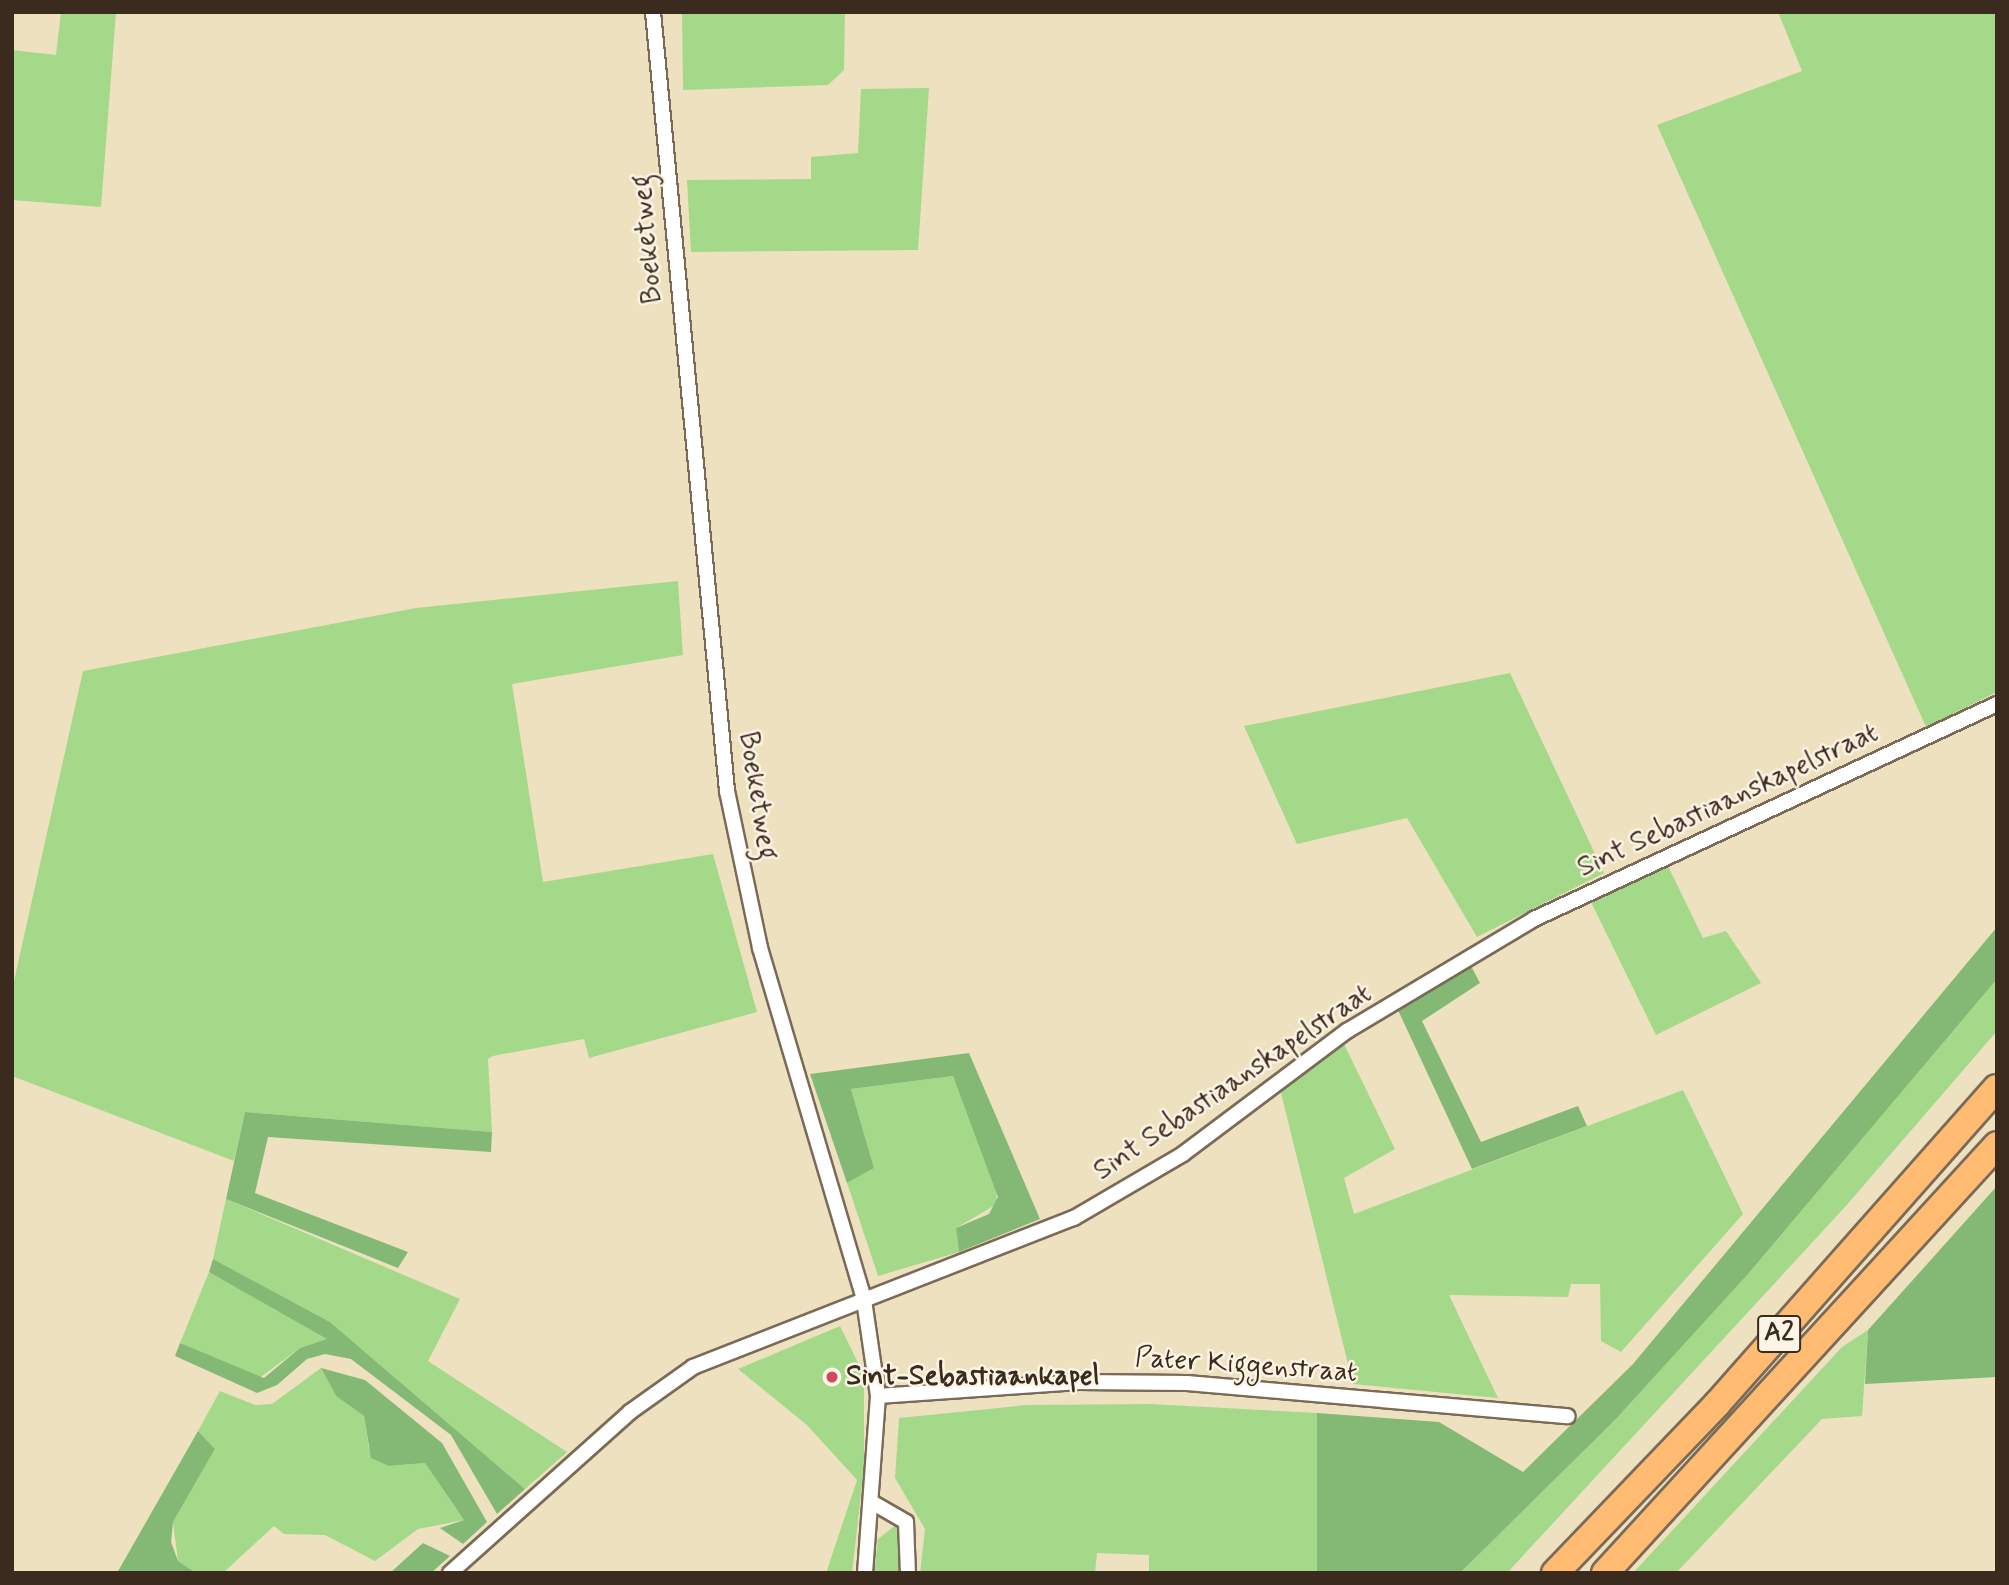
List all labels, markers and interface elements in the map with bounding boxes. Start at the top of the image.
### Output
street label: Boeketweg [626,173,670,305]
street label: Sint Sebastiaanskapelstraat [1572,716,1884,886]
street label: Boeketweg [730,729,784,863]
street label: Sint Sebastiaanskapelstraat [1088,977,1378,1189]
road number: A2 [1756,1312,1802,1357]
street label: Pater Kiggenstraat [1134,1342,1358,1390]
place label: Sint-Sebastiaankapel [846,1360,1100,1394]
marker: Sint-Sebastiaankapel [824,1369,840,1385]

